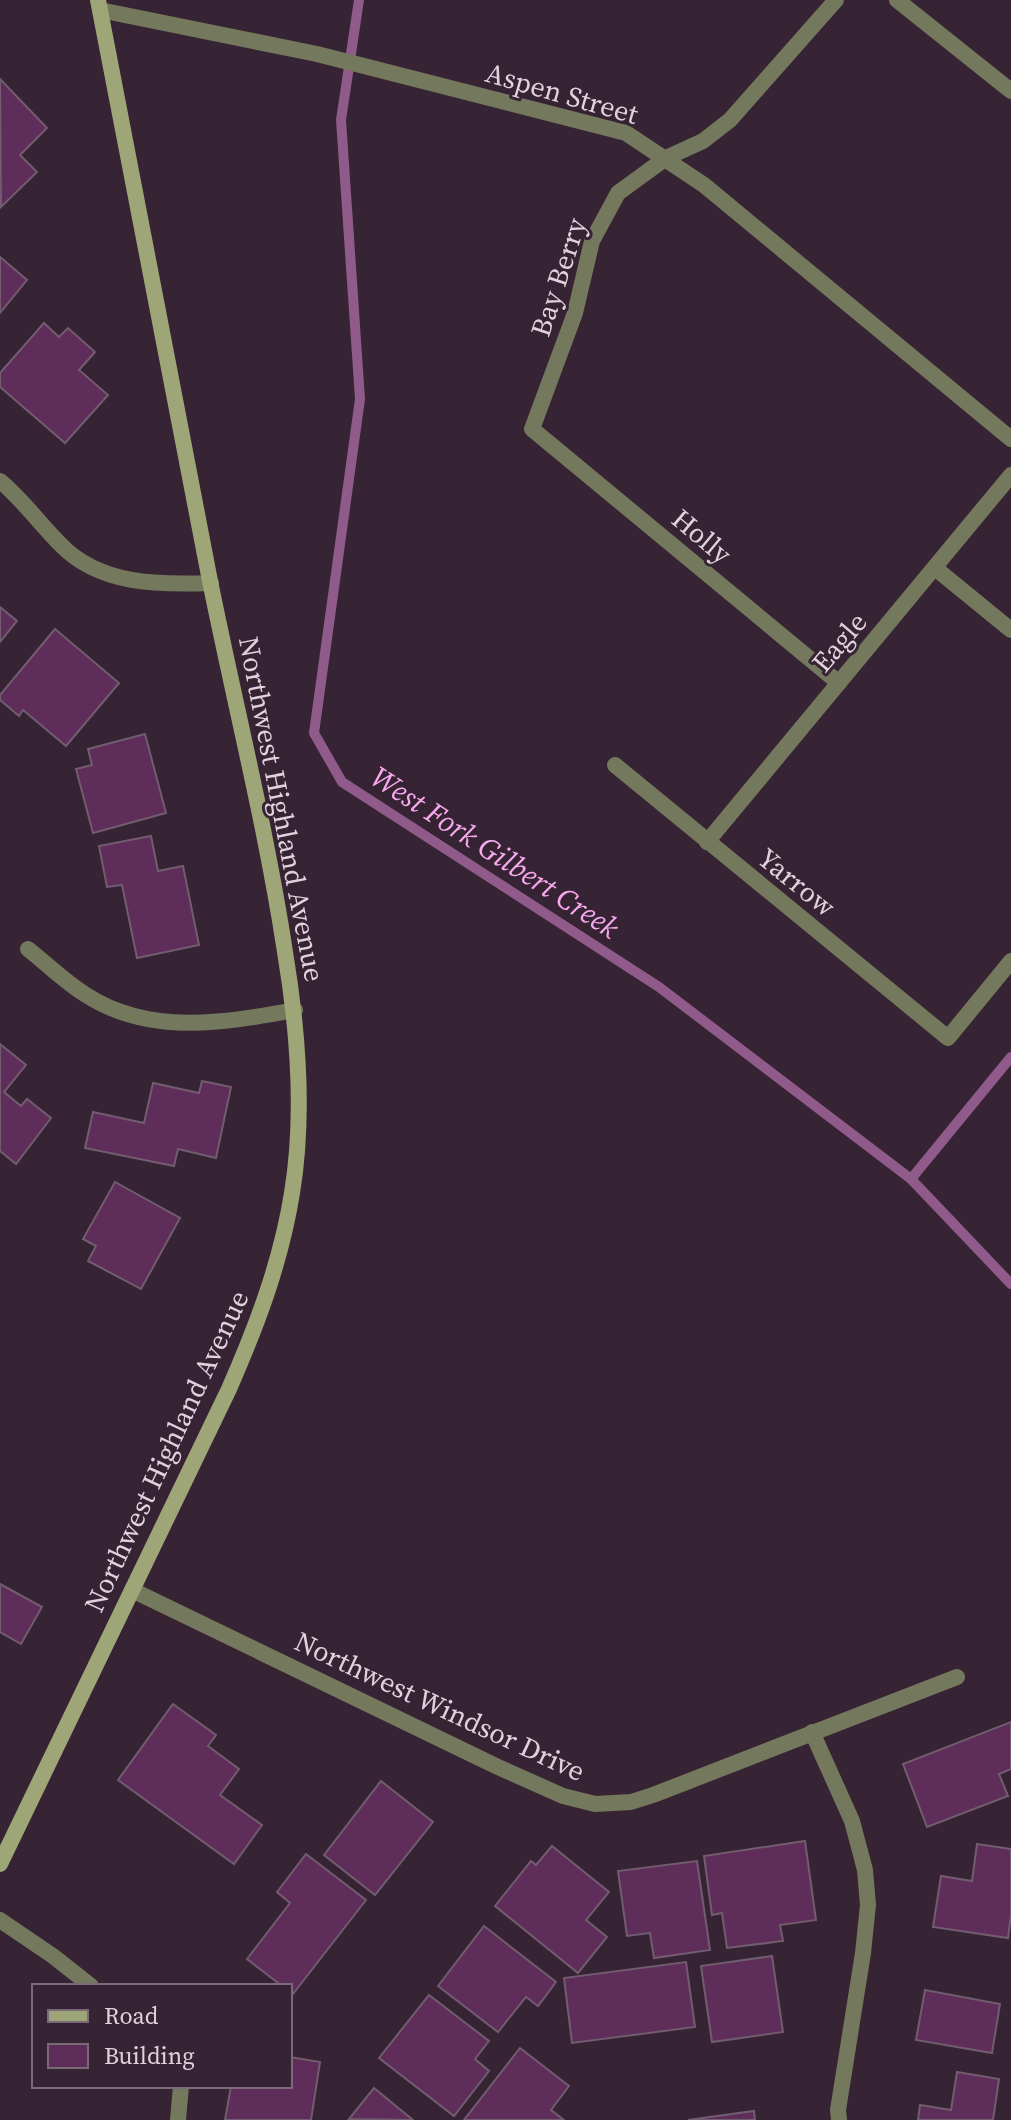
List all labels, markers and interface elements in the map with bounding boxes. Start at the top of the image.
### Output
street label: Aspen Street [481,53,644,133]
street label: Bay Berry [521,212,595,341]
street label: Holly [664,500,741,573]
street label: Eagle [803,604,875,680]
street label: Northwest Highland Avenue [230,633,334,985]
water label: West Fork Gilbert Creek [363,756,628,948]
street label: Yarrow [750,839,844,925]
street label: Northwest Highland Avenue [75,1284,257,1618]
street label: Northwest Windsor Drive [289,1622,591,1790]
legend [32,1984,292,2088]
text: Road [104,1999,159,2032]
text: Building [104,2039,195,2072]

